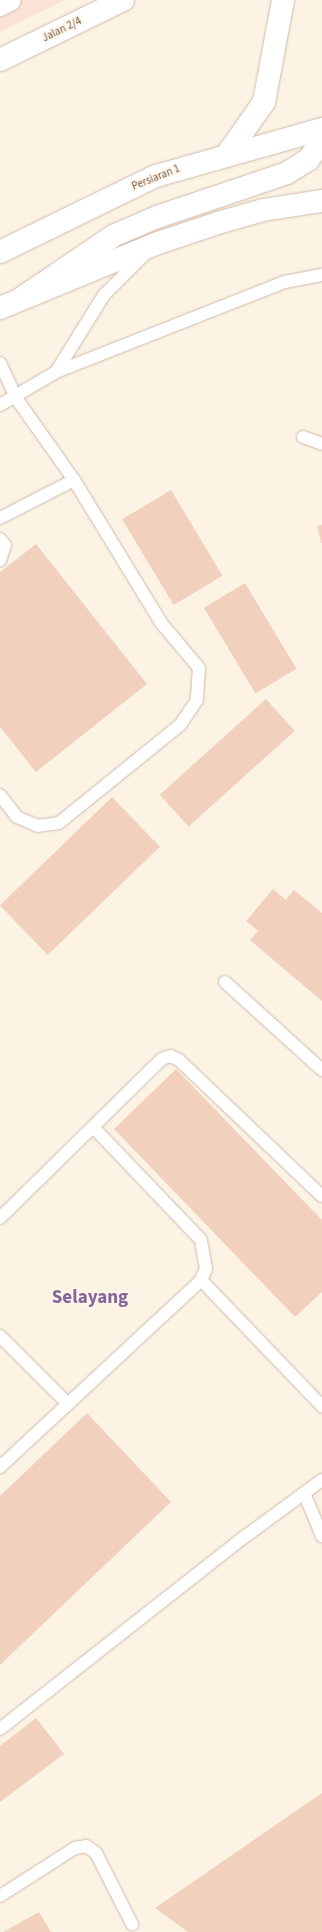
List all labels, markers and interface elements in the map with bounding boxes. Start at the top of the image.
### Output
street label: Jalan 2/4 [40,15,84,45]
street label: Persiaran 1 [130,162,182,194]
district label: Selayang [52,1287,128,1309]

